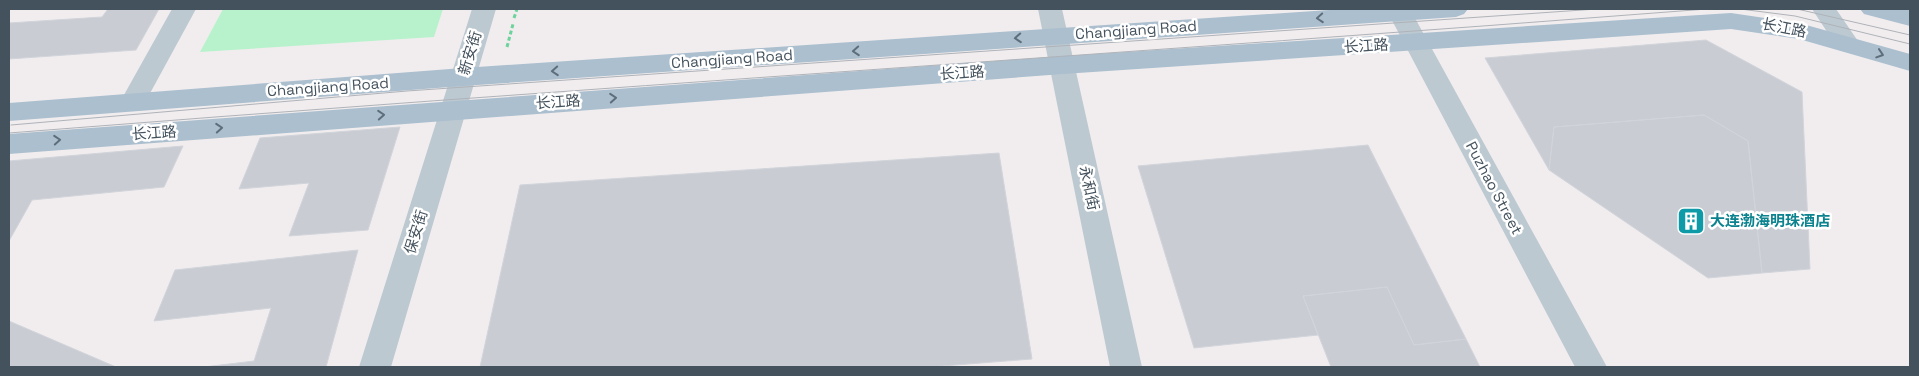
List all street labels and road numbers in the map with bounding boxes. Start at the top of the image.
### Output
street label: 长江路 [1760,14,1808,41]
street label: Changjiang Road [1075,16,1197,43]
street label: 新安街 [454,29,485,77]
street label: 长江路 [1343,34,1389,57]
street label: Changjiang Road [671,45,793,72]
street label: 长江路 [939,61,985,84]
street label: Changjiang Road [267,73,389,100]
street label: 长江路 [535,90,581,113]
street label: 长江路 [131,121,177,144]
street label: Puzhao Street [1462,138,1527,238]
street label: 永和街 [1076,164,1103,212]
street label: 保安街 [400,208,431,256]

